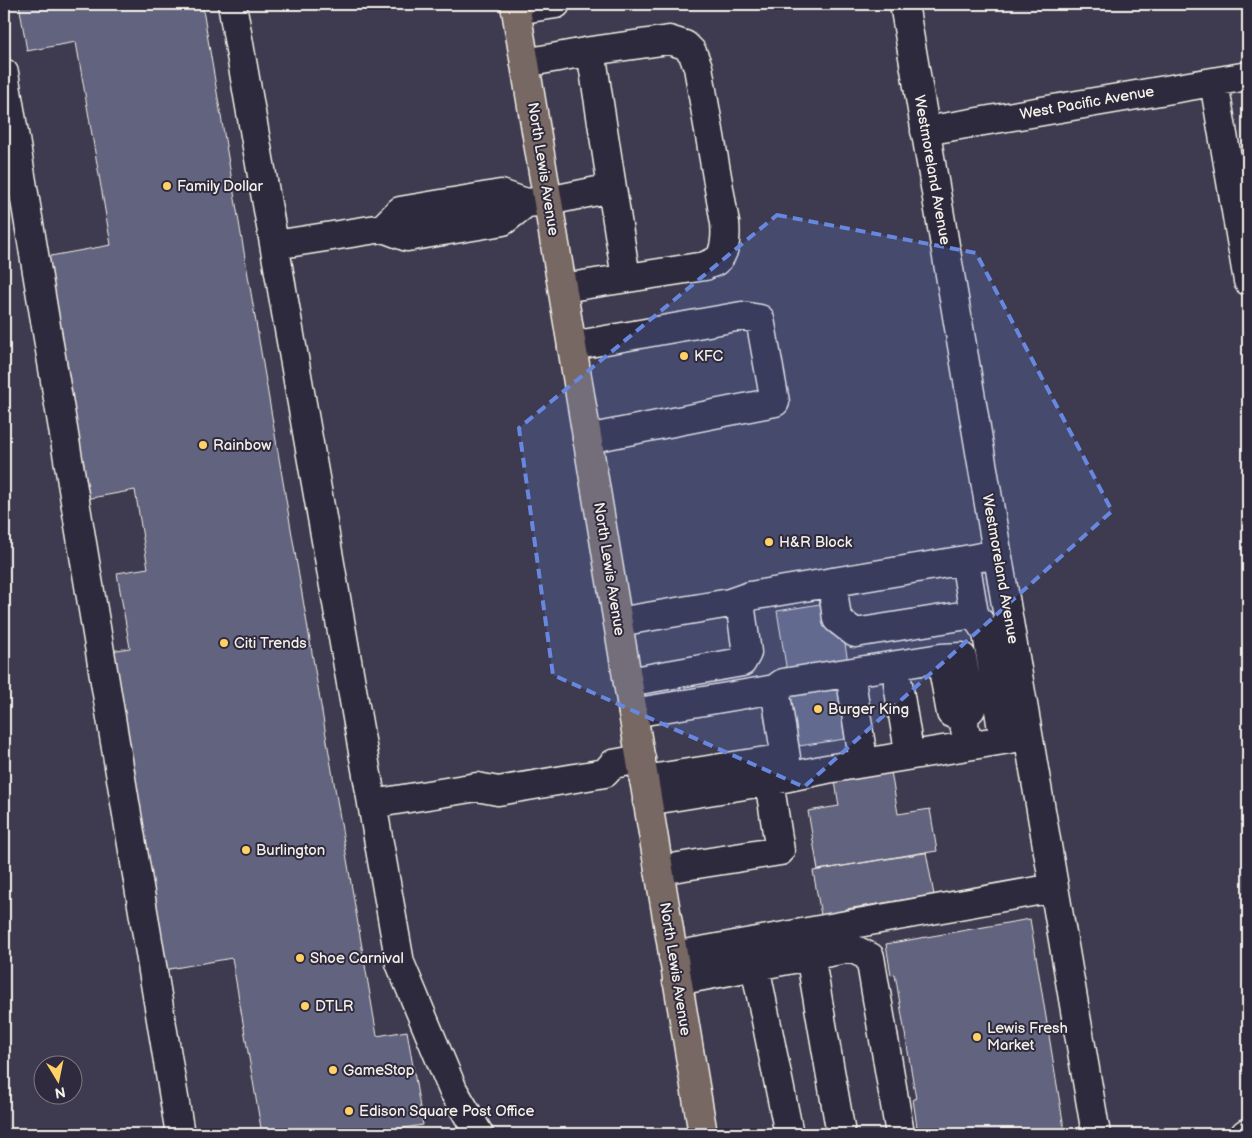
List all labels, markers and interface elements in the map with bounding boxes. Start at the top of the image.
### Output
street label: West Pacific Avenue [1018,82,1156,124]
street label: Westmoreland Avenue [909,94,955,247]
street label: North Lewis Avenue [523,101,563,237]
place label: Family Dollar [177,177,263,196]
marker: Family Dollar [161,180,173,192]
place label: KFC [694,347,724,366]
marker: KFC [678,350,690,362]
place label: Rainbow [213,436,271,455]
marker: Rainbow [197,439,209,451]
street label: Westmoreland Avenue [977,493,1023,646]
street label: North Lewis Avenue [589,501,629,637]
place label: H&R Block [779,533,853,552]
marker: H&R Block [763,536,775,548]
place label: Citi Trends [234,634,307,653]
marker: Citi Trends [218,637,230,649]
place label: Burger King [828,700,909,719]
marker: Burger King [812,703,824,715]
place label: Burlington [256,841,325,860]
marker: Burlington [240,844,252,856]
street label: North Lewis Avenue [655,901,695,1037]
place label: Shoe Carnival [310,949,404,968]
marker: Shoe Carnival [294,952,306,964]
place label: DTLR [315,997,354,1016]
marker: DTLR [299,1000,311,1012]
place label: Lewis Fresh Market [987,1019,1068,1055]
marker: Lewis Fresh Market [971,1031,983,1043]
north arrow [32,1056,82,1106]
place label: GameStop [343,1061,415,1080]
marker: GameStop [327,1064,339,1076]
text: N [54,1083,67,1102]
place label: Edison Square Post Office [359,1102,534,1121]
marker: Edison Square Post Office [343,1105,355,1117]

